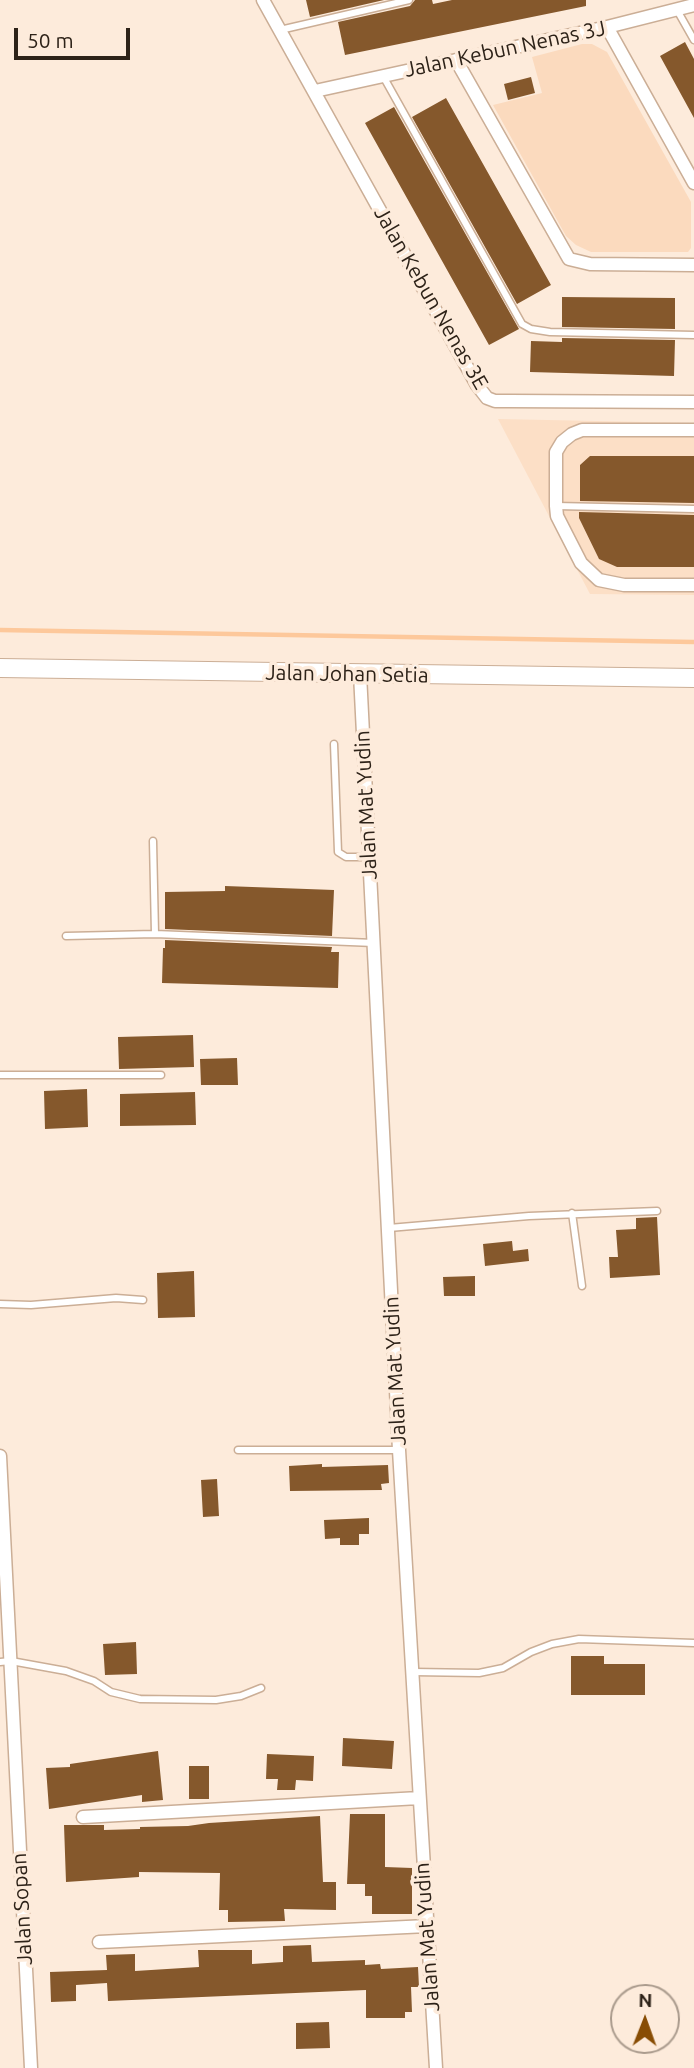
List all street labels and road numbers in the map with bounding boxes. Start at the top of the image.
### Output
street label: Jalan Kebun Nenas 3J [402,15,608,83]
street label: Jalan Kebun Nenas 3E [368,202,494,394]
street label: Jalan Johan Setia [265,660,429,688]
street label: Jalan Mat Yudin [350,730,382,880]
street label: Jalan Mat Yudin [379,1296,411,1446]
street label: Jalan Sopan [6,1852,38,1966]
street label: Jalan Mat Yudin [409,1862,445,2012]

